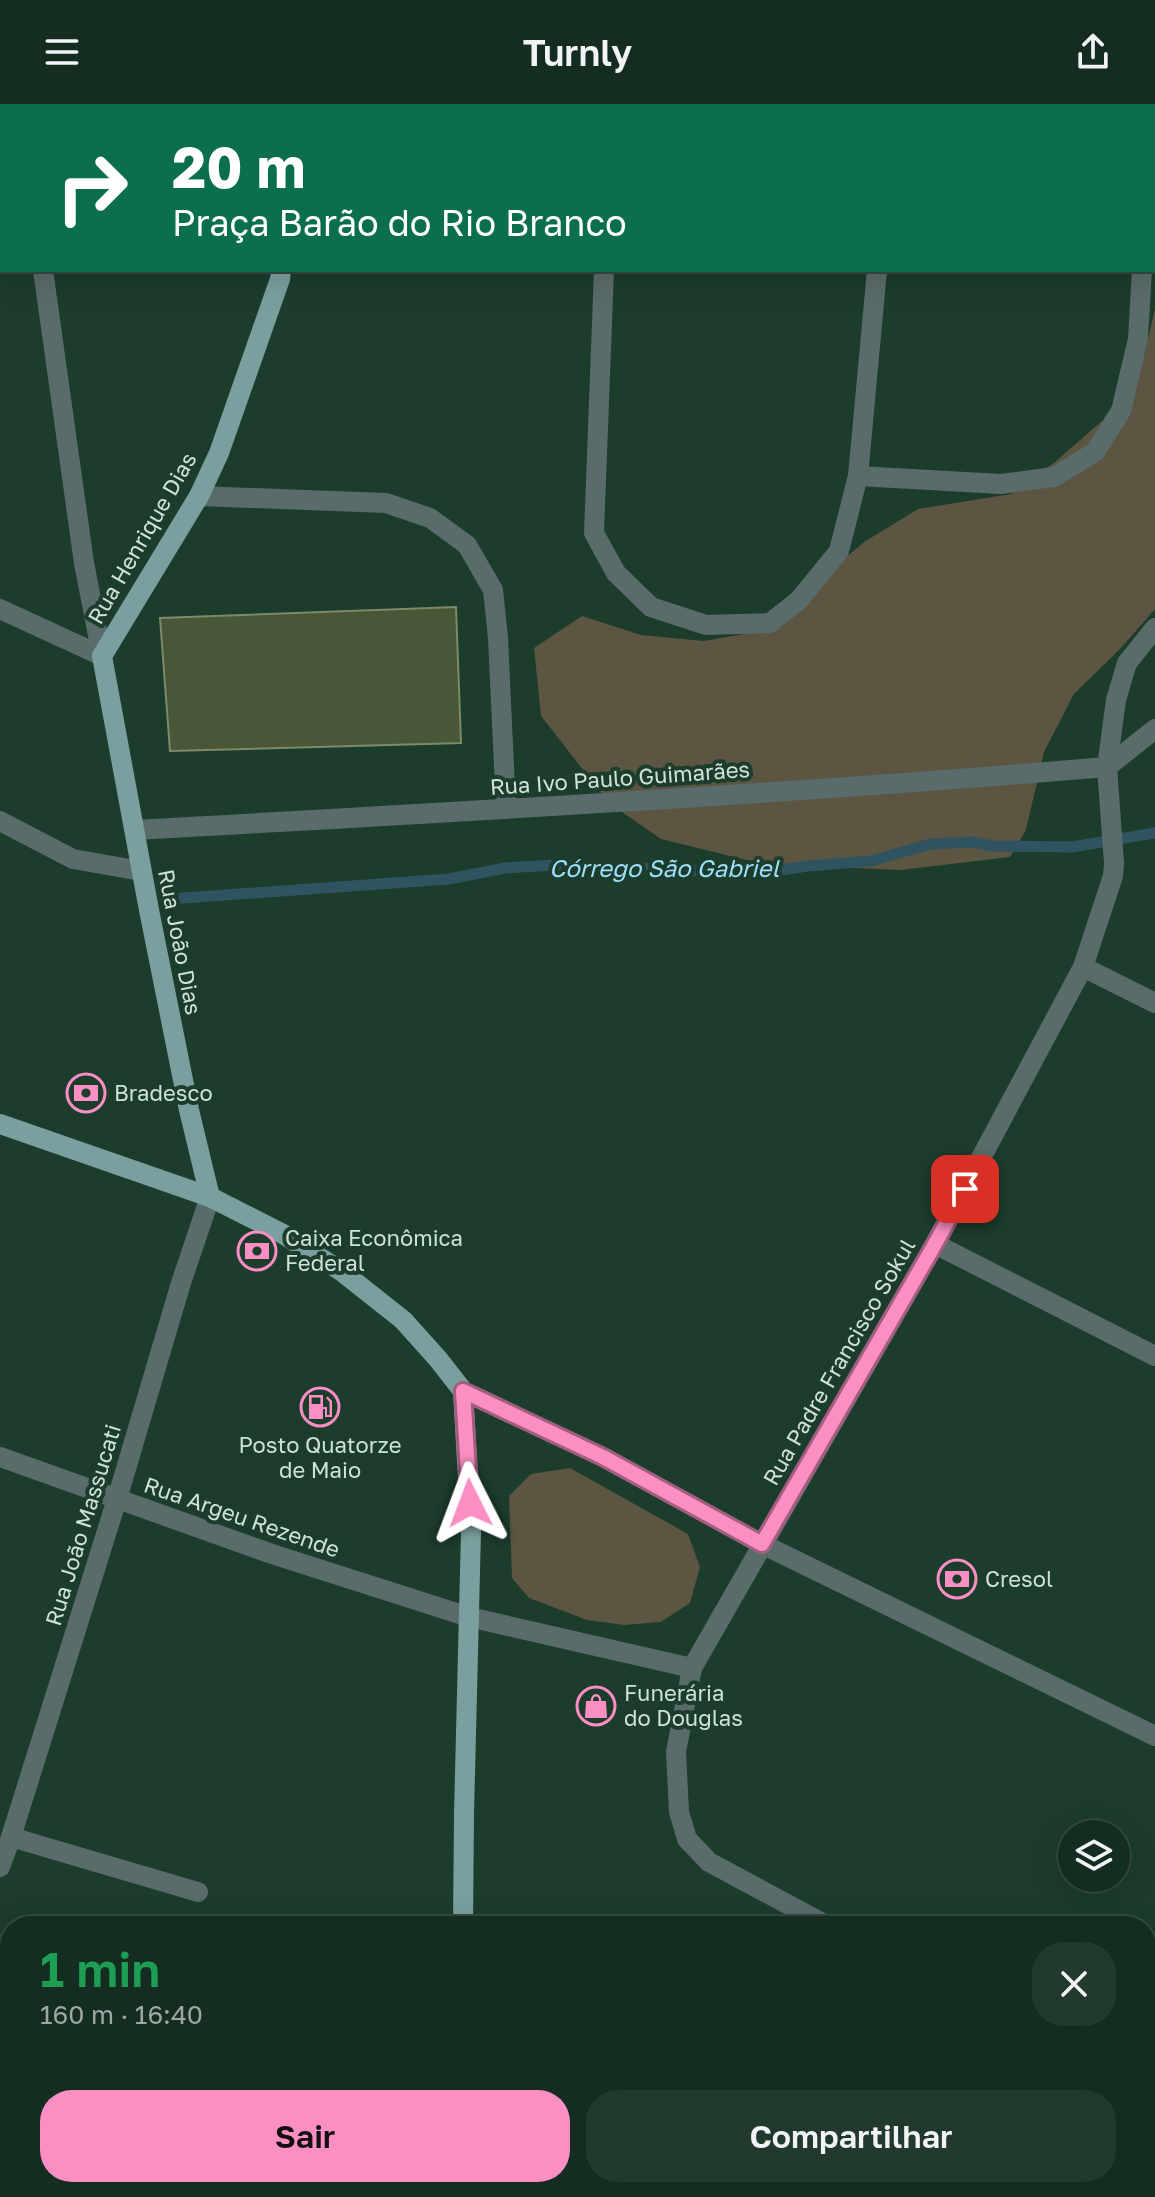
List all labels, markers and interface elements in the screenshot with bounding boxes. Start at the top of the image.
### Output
icon: menu [40,30,84,74]
icon: share [1071,30,1115,74]
text: Turnly [523,31,632,74]
text: 20 m [172,133,306,200]
icon: right [40,136,144,240]
text: Praça Barão do Rio Branco [172,201,627,244]
street label: Rua Henrique Dias [81,447,202,628]
street label: Rua Ivo Paulo Guimarães [489,755,751,800]
water label: Córrego São Gabriel [549,853,780,883]
street label: Rua João Dias [153,867,208,1017]
bank icon: Bradesco [65,1072,107,1114]
place label: Bradesco [114,1079,213,1106]
pin [931,1155,999,1223]
icon: arrive [943,1167,987,1211]
place label: Caixa Econômica Federal [285,1224,463,1276]
bank icon: Caixa Econômica Federal [236,1230,278,1272]
street label: Rua Padre Francisco Sokul [757,1234,920,1490]
fuel station icon: Posto Quatorze de Maio [299,1386,341,1428]
street label: Rua João Massucati [39,1421,126,1629]
place label: Posto Quatorze de Maio [238,1431,402,1483]
position arrow [428,1461,512,1545]
street label: Rua Argeu Rezende [141,1470,344,1563]
bank icon: Cresol [936,1558,978,1600]
place label: Cresol [985,1565,1053,1592]
place label: Funerária do Douglas [624,1679,743,1731]
shop icon: Funerária do Douglas [575,1685,617,1727]
map controls [1058,1820,1130,1892]
button: layers [1058,1820,1130,1892]
text: 1 min [40,1940,160,1998]
button: close [1032,1942,1116,2026]
text: 160 m · 16:40 [40,1999,203,2030]
button: Sair [40,2090,570,2182]
button: Compartilhar [586,2090,1116,2182]

